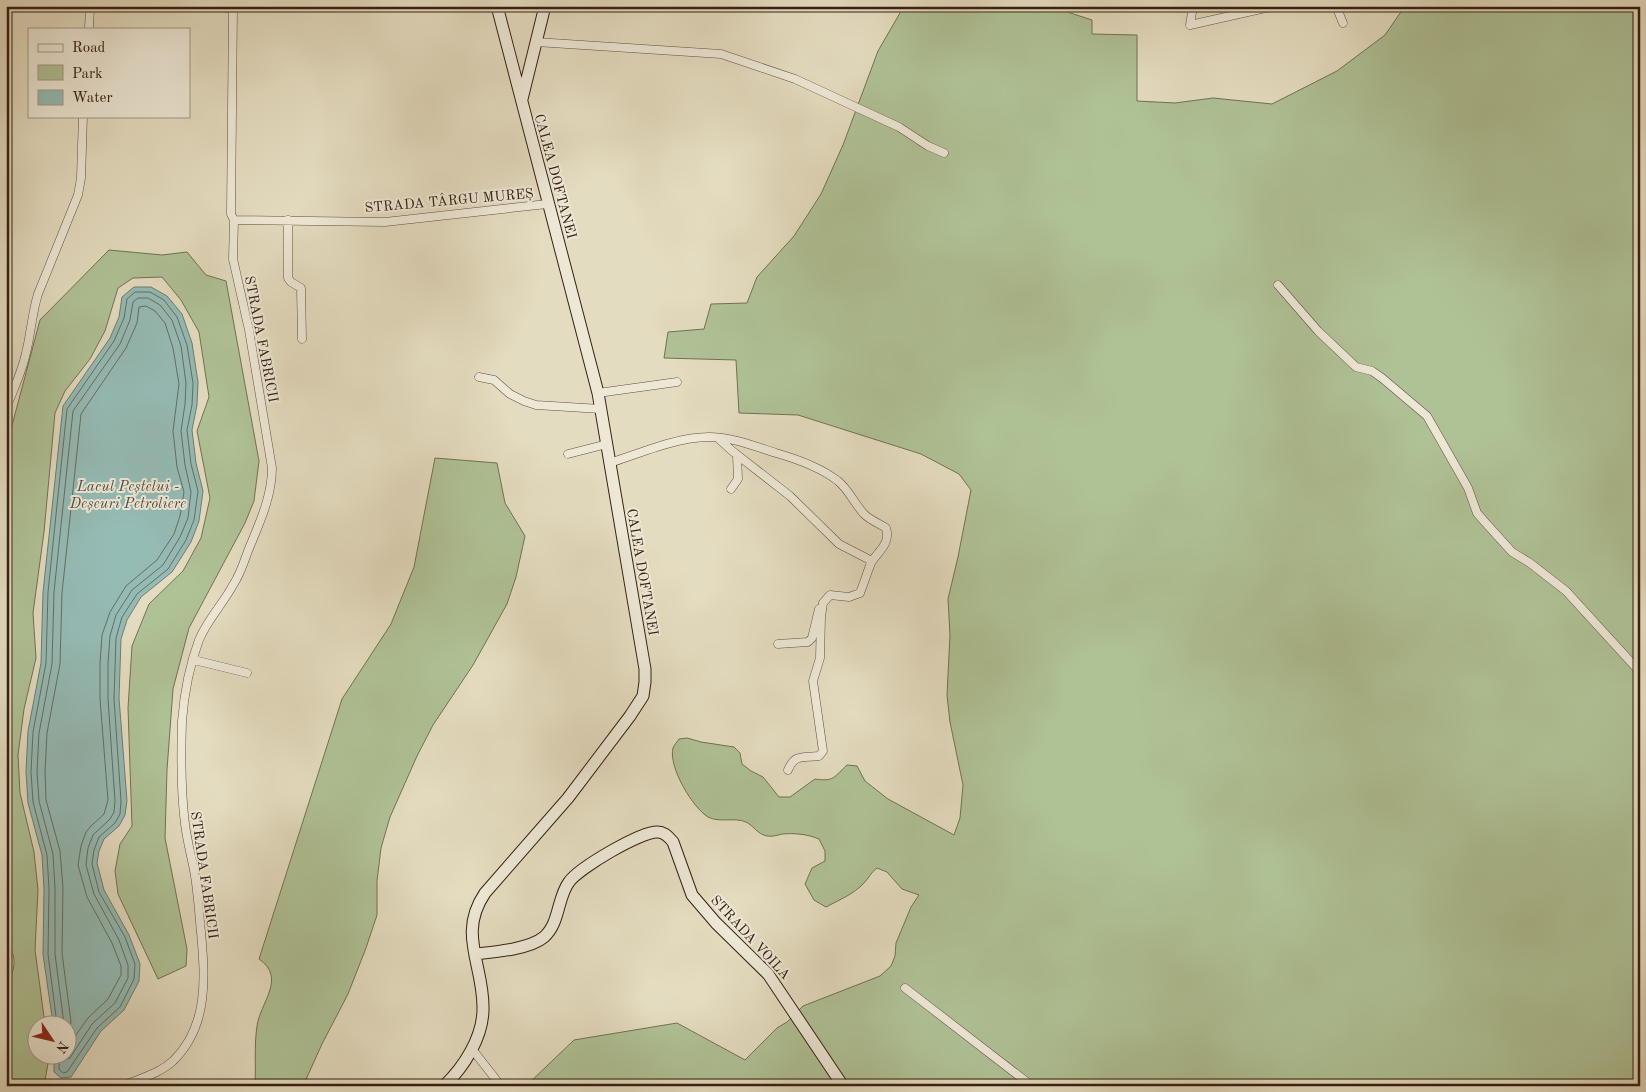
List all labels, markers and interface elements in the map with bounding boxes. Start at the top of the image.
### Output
legend [28,28,190,118]
text: Road [72,41,106,56]
text: Park [72,67,103,82]
text: Water [72,91,113,106]
street label: CALEA DOFTANEI [532,112,578,240]
street label: STRADA TÂRGU MUREȘ [364,184,534,215]
street label: STRADA FABRICII [242,275,280,404]
water label: Lacul Peștelui - Deșeuri Petroliere [69,480,186,512]
street label: CALEA DOFTANEI [624,508,660,637]
street label: STRADA FABRICII [188,811,220,940]
street label: STRADA VOILA [708,893,793,983]
north arrow [28,1014,78,1064]
text: N [53,1038,71,1056]

